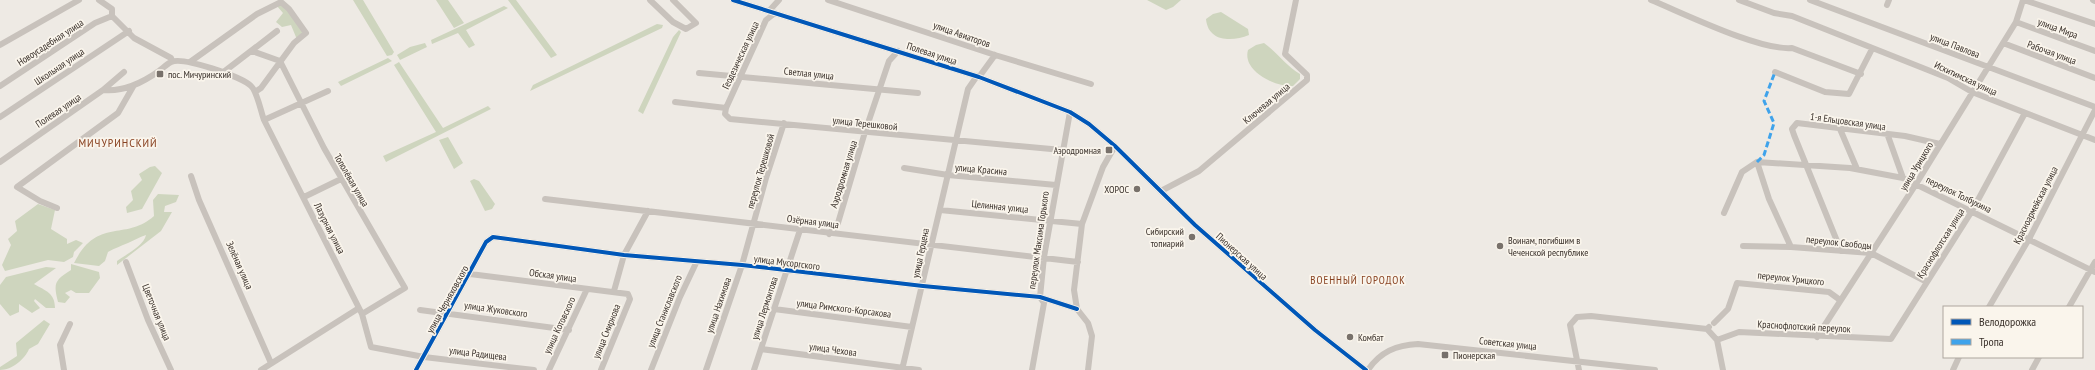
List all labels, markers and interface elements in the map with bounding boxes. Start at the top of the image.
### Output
street label: улица Мира [2036,15,2080,42]
street label: Новоусадебная улица [15,16,86,69]
street label: Геодезическая улица [719,19,762,91]
street label: улица Авиаторов [932,19,992,50]
street label: улица Павлова [1928,30,1982,61]
street label: Рабочая улица [2025,38,2078,67]
street label: Полевая улица [905,39,959,68]
street label: Школьная улица [32,45,87,88]
street label: Искитимская улица [1932,58,1999,99]
street label: Светлая улица [783,64,835,83]
place label: пос. Мичуринский [168,68,231,81]
marker: пос. Мичуринский [155,69,165,79]
street label: Ключевая улица [1240,80,1292,127]
street label: Полевая улица [33,90,84,130]
street label: 1-я Ельцовская улица [1809,110,1887,133]
street label: улица Терешковой [832,114,898,133]
street label: переулок Терешковой [744,132,777,210]
district label: МИЧУРИНСКИЙ [78,135,158,150]
street label: Аэродромная улица [827,139,860,210]
street label: улица Урицкого [1897,139,1936,193]
place label: Аэродромная [1053,144,1101,157]
marker: Аэродромная [1104,145,1114,155]
street label: Тополёвая улица [331,151,372,209]
street label: улица Красина [954,161,1008,178]
street label: Красноармейская улица [2010,164,2061,246]
street label: переулок Толбухина [1924,173,1994,216]
place label: ХОРОС [1104,183,1129,196]
marker: ХОРОС [1132,184,1142,194]
street label: переулок Максима Горького [1025,190,1052,290]
street label: Целинная улица [971,197,1029,216]
street label: Лазурная улица [311,200,348,256]
street label: Краснофлотская улица [1914,206,1967,281]
street label: Озёрная улица [786,212,840,231]
place label: Сибирский топиарий [1146,225,1184,250]
street label: улица Герцена [909,227,932,279]
street label: Пионерская улица [1213,230,1270,283]
marker: Сибирский топиарий [1187,232,1197,242]
street label: переулок Свободы [1805,233,1873,252]
place label: Воинам, погибшим в Чеченской республике [1508,234,1588,259]
street label: Зелёная улица [223,239,256,291]
marker: Воинам, погибшим в Чеченской республике [1495,241,1505,251]
street label: улица Мусоргского [753,252,821,273]
street label: улица Черняховского [423,263,471,335]
street label: Обская улица [528,266,577,285]
street label: переулок Урицкого [1757,269,1825,288]
street label: улица Станиславского [644,273,685,349]
district label: ВОЕННЫЙ ГОРОДОК [1310,273,1406,287]
street label: улица Лермонтова [748,275,781,341]
street label: улица Нахимова [703,276,734,335]
street label: Цветочная улица [139,282,174,342]
street label: улица Котовского [541,295,578,356]
street label: улица Римского-Корсакова [796,296,892,321]
street label: улица Жуковского [463,299,528,320]
street label: улица Смирнова [590,302,623,360]
legend [1943,306,2083,358]
text: Велодорожка [1979,314,2036,329]
street label: Краснофлотский переулок [1757,318,1851,335]
place label: Комбат [1358,331,1384,344]
marker: Комбат [1345,332,1355,342]
street label: Советская улица [1479,334,1537,353]
text: Тропа [1979,334,2004,349]
street label: улица Чехова [808,340,857,359]
street label: улица Радищева [448,344,507,363]
place label: Пионерская [1453,349,1495,362]
marker: Пионерская [1440,350,1450,360]

